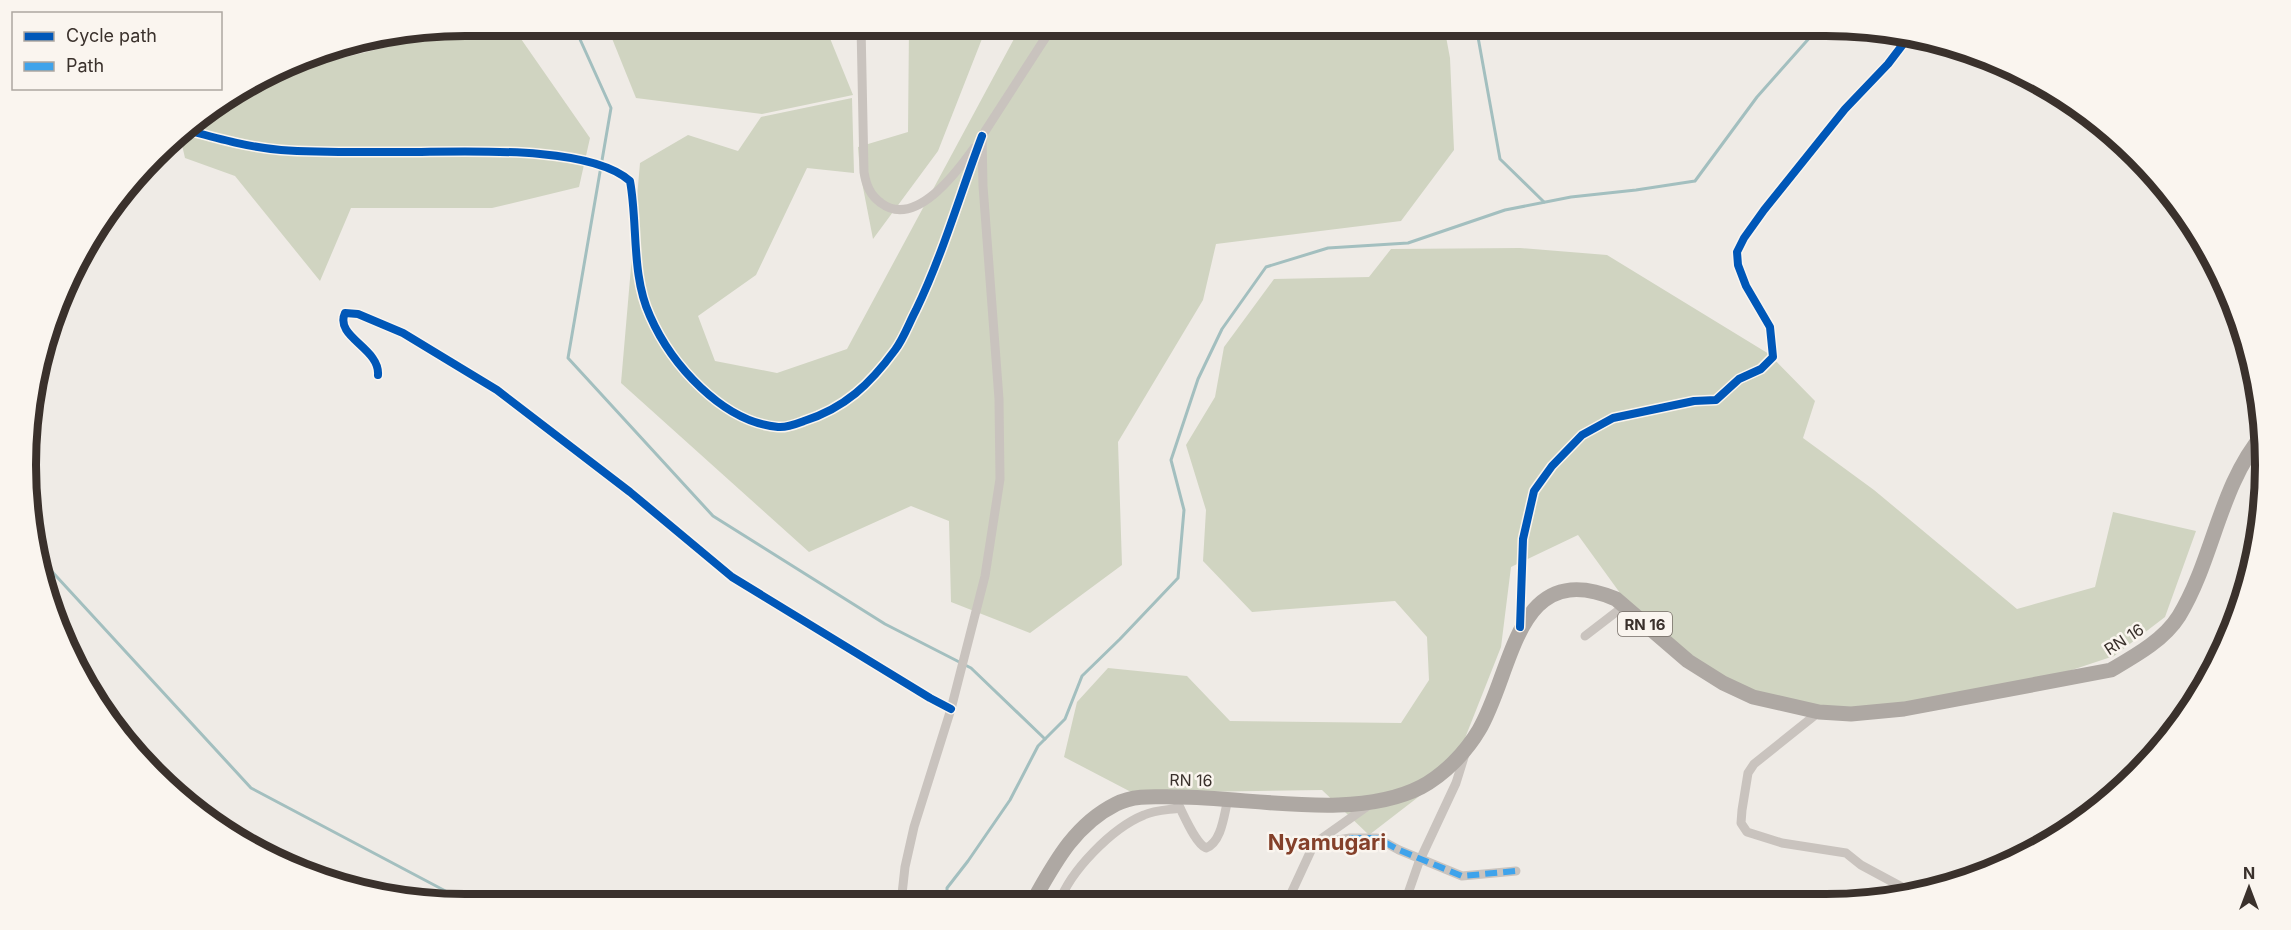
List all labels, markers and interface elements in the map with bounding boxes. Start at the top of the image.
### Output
legend [12,12,222,90]
text: Cycle path [66,25,157,46]
text: Path [66,55,104,76]
road number: RN 16 [1618,612,1672,636]
street label: RN 16 [2100,619,2148,659]
street label: RN 16 [1169,770,1213,790]
district label: Nyamugari [1268,829,1386,855]
north arrow [2219,858,2279,918]
text: N [2243,863,2255,883]

